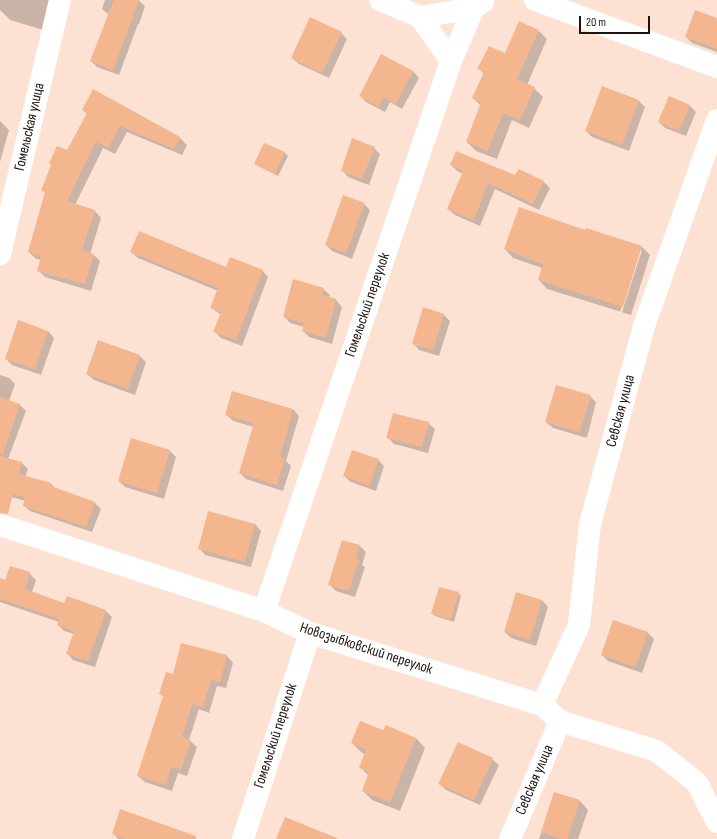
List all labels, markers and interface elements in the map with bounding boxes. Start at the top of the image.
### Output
scale bar [581,8,652,34]
text: 20 m [586,15,606,30]
street label: Гомельская улица [11,81,49,173]
street label: Гомельский переулок [342,250,394,360]
street label: Севская улица [603,373,639,449]
street label: Новозыбковский переулок [297,619,435,679]
street label: Гомельский переулок [251,681,301,791]
street label: Севская улица [512,742,558,818]

